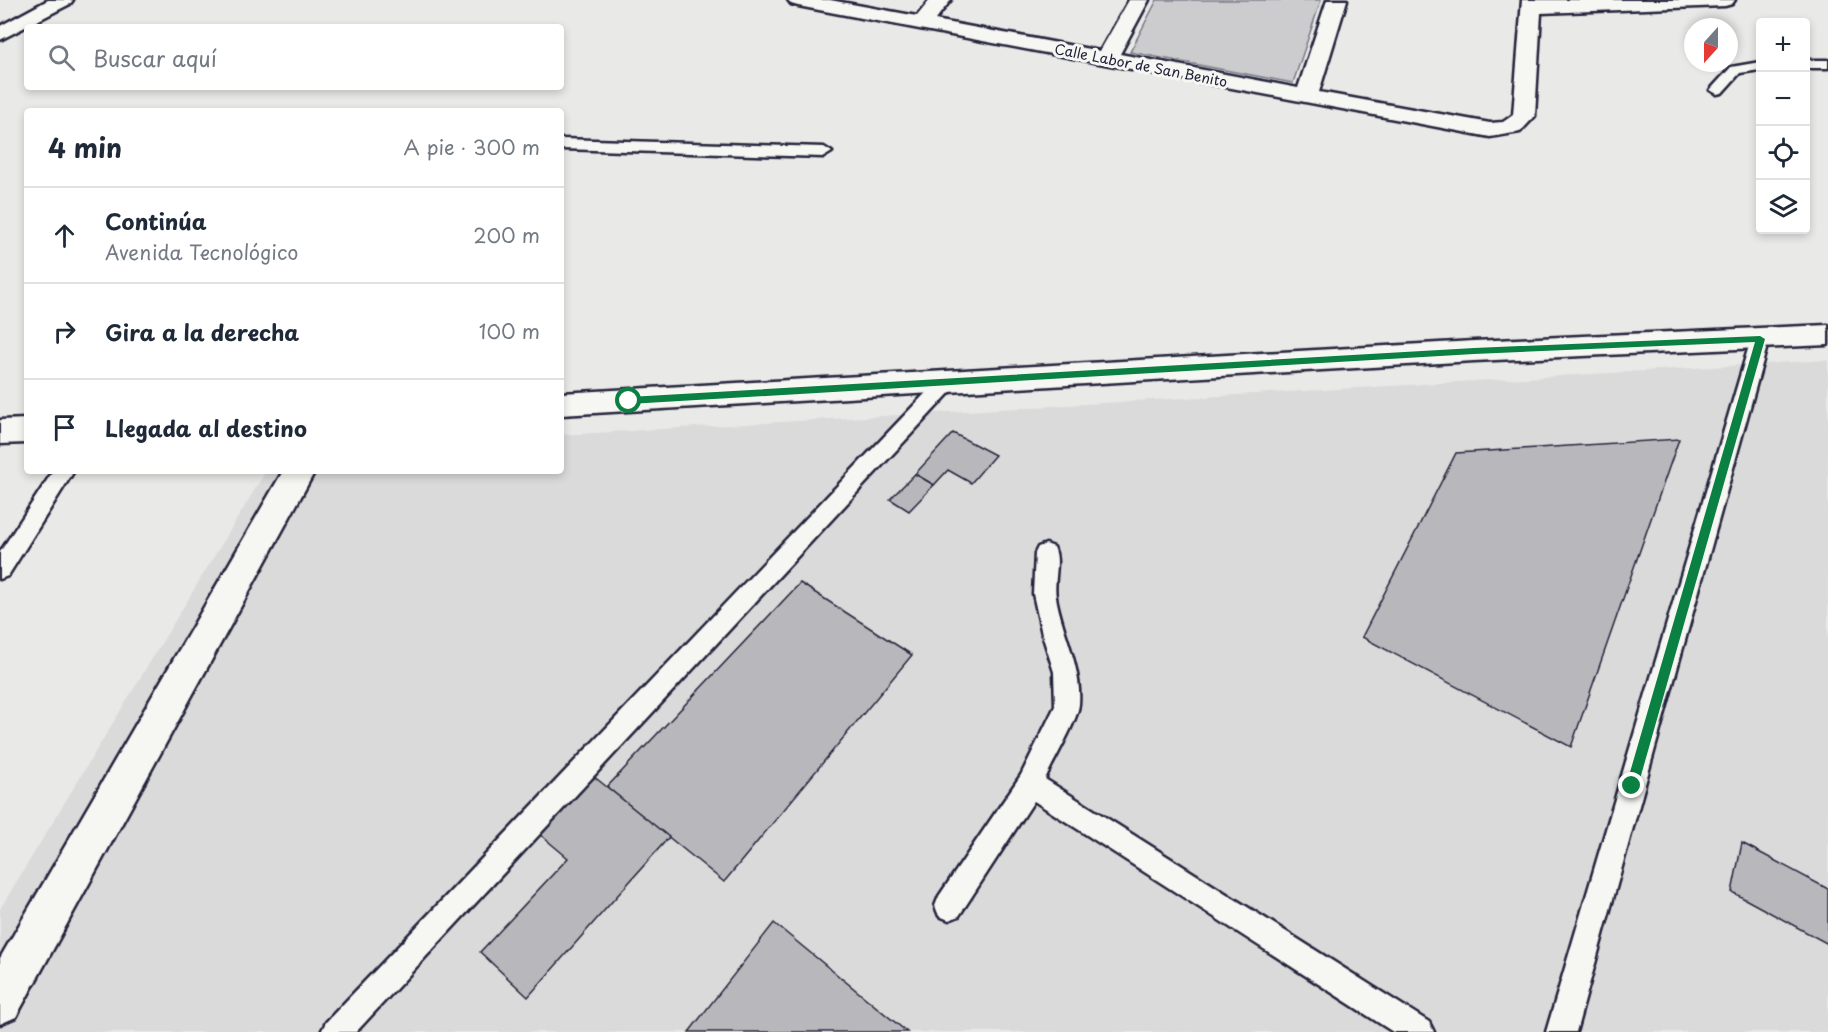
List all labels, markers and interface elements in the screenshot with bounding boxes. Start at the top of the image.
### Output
north arrow [1684,18,1738,72]
map controls [1756,18,1810,234]
button: + [1756,18,1810,72]
search box [24,24,564,90]
street label: Calle Labor de San Benito [1053,38,1229,92]
icon: search [45,41,78,74]
text: Buscar aquí [93,41,217,74]
button: − [1756,72,1810,126]
button: locate [1756,126,1810,180]
text: 4 min [48,128,122,167]
text: A pie · 300 m [404,132,540,162]
button: layers [1756,180,1810,234]
text: Continúa [105,204,207,237]
icon: ahead [48,219,81,252]
text: 200 m [473,220,540,250]
text: Avenida Tecnológico [105,237,298,267]
icon: right [48,315,81,348]
text: Gira a la derecha [105,315,299,348]
text: 100 m [479,316,540,346]
route start [615,387,641,413]
icon: arrive [48,411,81,444]
text: Llegada al destino [105,411,307,444]
route end [1618,772,1644,798]

